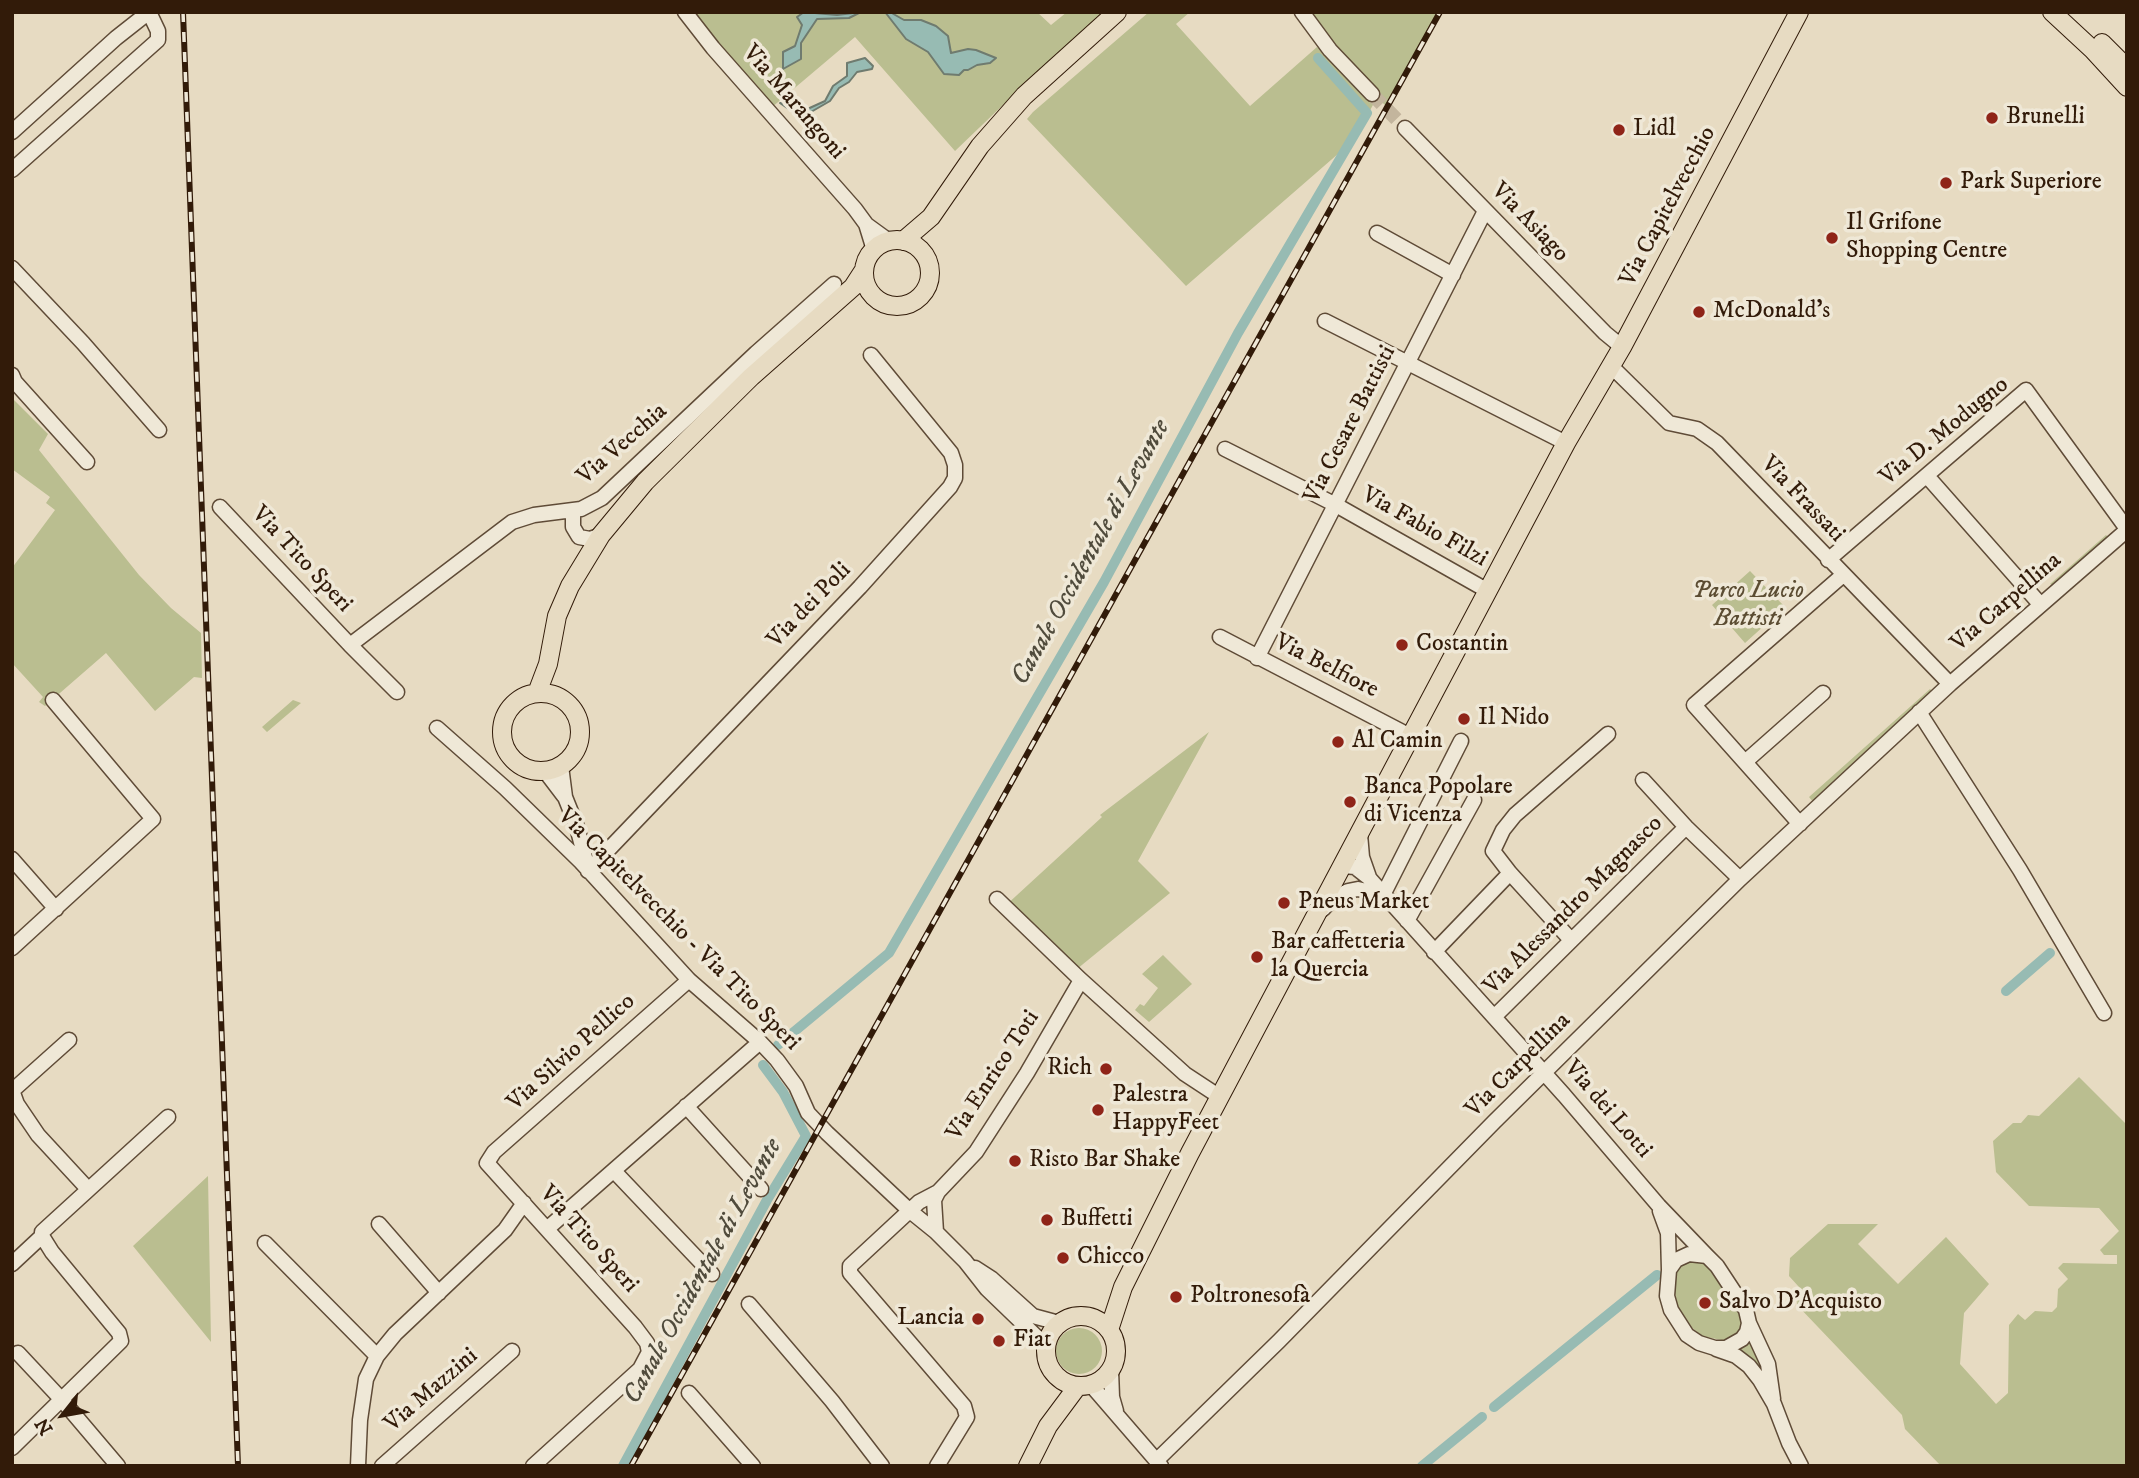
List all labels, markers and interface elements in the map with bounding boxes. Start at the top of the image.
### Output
street label: Via Marangoni [735,40,851,166]
place label: Brunelli [2006,104,2085,132]
marker: Brunelli [1984,110,2000,126]
place label: Lidl [1633,116,1676,144]
marker: Lidl [1611,122,1627,138]
street label: Via Capitelvecchio [1615,122,1723,292]
place label: Park Superiore [1960,169,2102,197]
marker: Park Superiore [1938,175,1954,191]
street label: Via Asiago [1484,177,1574,269]
place label: Il Grifone Shopping Centre [1846,210,2007,266]
marker: Il Grifone Shopping Centre [1824,230,1840,246]
place label: McDonald's [1713,298,1830,326]
marker: McDonald's [1691,304,1707,320]
street label: Via Cesare Battisti [1299,341,1403,509]
street label: Via D. Modugno [1875,371,2015,493]
street label: Via Vecchia [572,398,674,492]
water label: Canale Occidentale di Levante [1006,415,1178,691]
street label: Via Frassati [1754,451,1850,549]
street label: Via Fabio Filzi [1356,482,1492,574]
street label: Via Tito Speri [244,501,358,619]
street label: Via Carpellina [1946,547,2068,659]
street label: Via dei Poli [762,557,858,655]
park label: Parco Lucio Battisti [1692,578,1804,634]
street label: Via Belfiore [1269,629,1383,705]
place label: Costantin [1416,631,1508,659]
marker: Costantin [1394,637,1410,653]
place label: Il Nido [1478,705,1549,733]
marker: Il Nido [1456,711,1472,727]
place label: Al Camin [1352,728,1443,756]
marker: Al Camin [1330,734,1346,750]
place label: Banca Popolare di Vicenza [1364,774,1513,830]
marker: Banca Popolare di Vicenza [1342,794,1358,810]
street label: Via Capitelvecchio - Via Tito Speri [550,802,806,1058]
street label: Via Alessandro Magnasco [1478,810,1670,1002]
place label: Pneus Market [1298,889,1429,917]
marker: Pneus Market [1276,895,1292,911]
place label: Bar caffetteria la Quercia [1271,929,1405,985]
marker: Bar caffetteria la Quercia [1249,949,1265,965]
street label: Via Silvio Pellico [502,988,642,1118]
street label: Via Enrico Toti [941,1005,1047,1147]
street label: Via Carpellina [1460,1007,1578,1125]
place label: Rich [1047,1055,1092,1083]
street label: Via dei Lotti [1557,1055,1657,1165]
marker: Rich [1098,1061,1114,1077]
place label: Palestra HappyFeet [1112,1082,1219,1138]
marker: Palestra HappyFeet [1090,1102,1106,1118]
water label: Canale Occidentale di Levante [618,1134,790,1410]
place label: Risto Bar Shake [1029,1147,1180,1175]
marker: Risto Bar Shake [1007,1153,1023,1169]
street label: Via Tito Speri [532,1180,644,1300]
place label: Buffetti [1061,1206,1133,1234]
marker: Buffetti [1039,1212,1055,1228]
place label: Chicco [1077,1244,1144,1272]
marker: Chicco [1055,1250,1071,1266]
place label: Poltronesofà [1190,1283,1310,1311]
marker: Poltronesofà [1168,1289,1184,1305]
place label: Salvo D'Acquisto [1719,1289,1882,1317]
marker: Salvo D'Acquisto [1697,1295,1713,1311]
place label: Lancia [897,1305,964,1333]
marker: Lancia [970,1311,986,1327]
place label: Fiat [1013,1327,1052,1355]
marker: Fiat [991,1333,1007,1349]
street label: Via Mazzini [379,1343,485,1439]
north arrow [28,1380,98,1450]
text: N [31,1413,58,1439]

